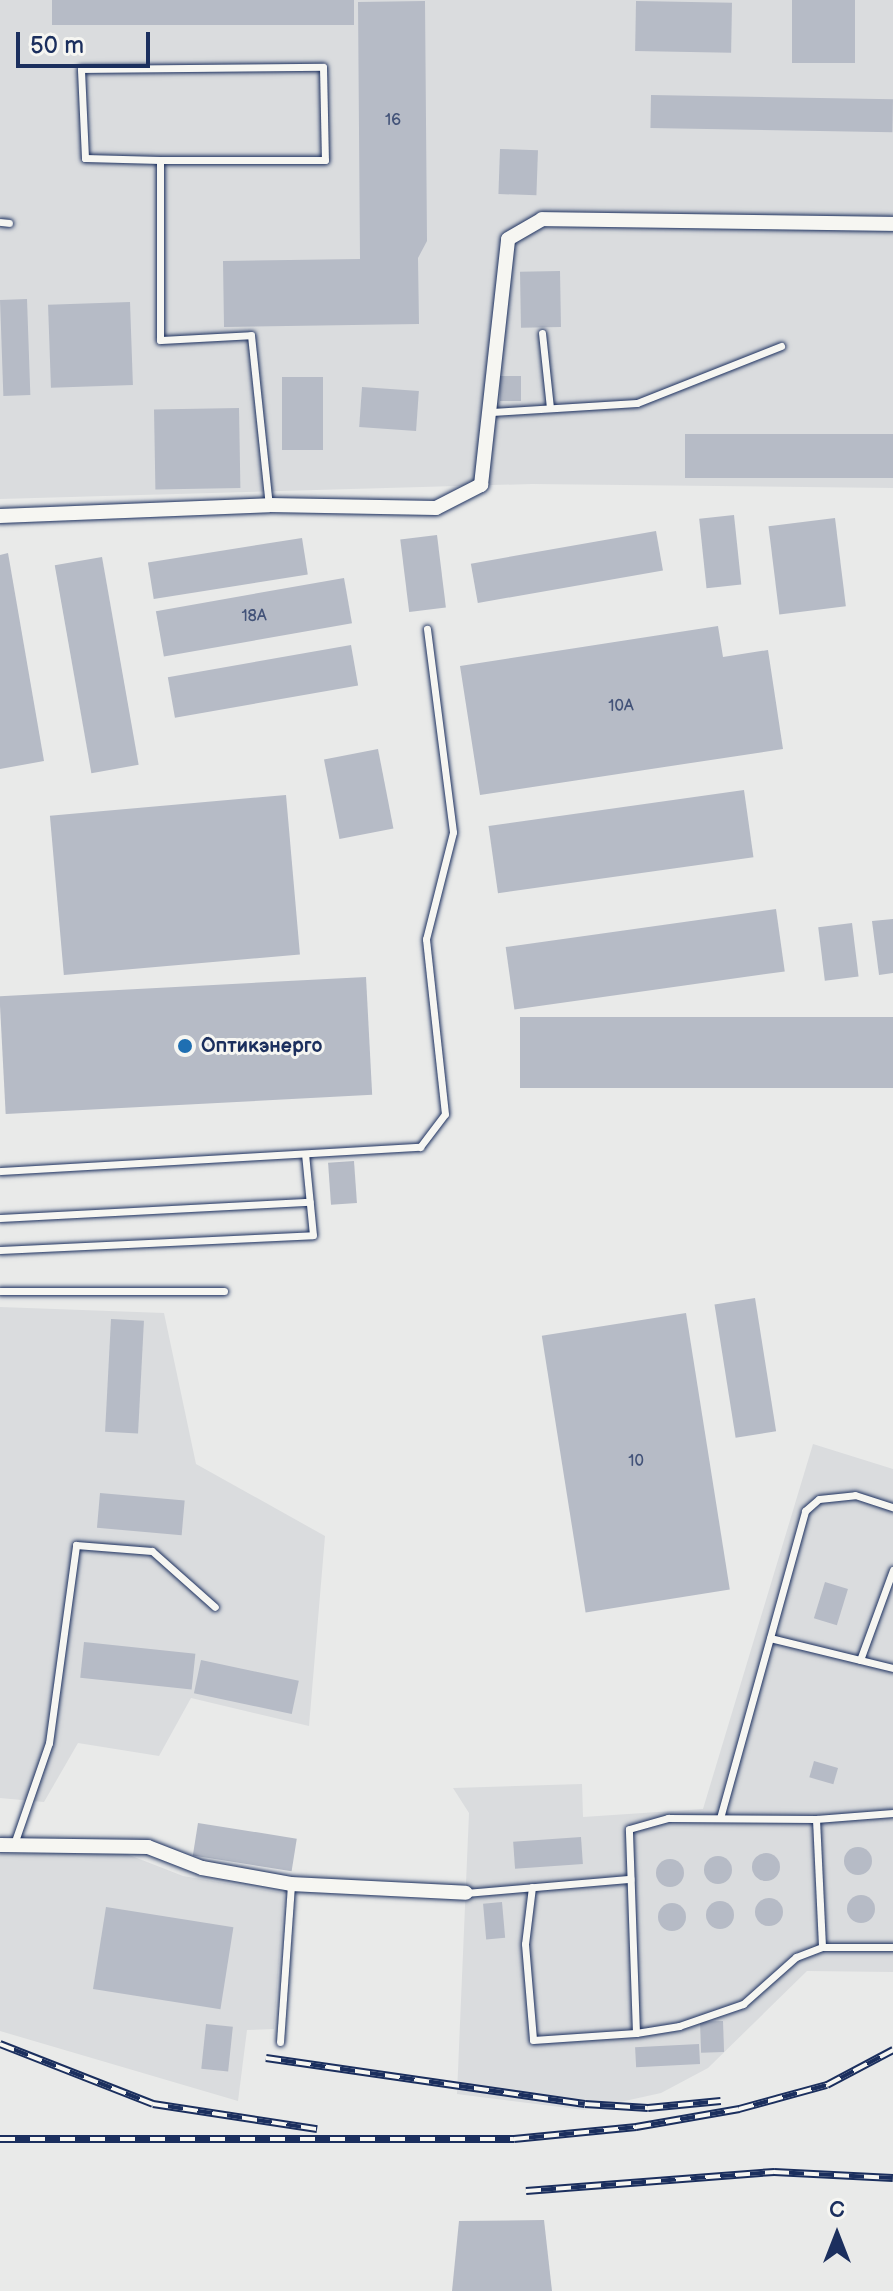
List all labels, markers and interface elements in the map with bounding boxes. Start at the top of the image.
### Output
scale bar [20,16,154,66]
text: 50 m [30,31,84,60]
house number: 16 [385,111,401,131]
house number: 18А [241,607,267,627]
house number: 10А [608,697,634,717]
place label: Оптикэнерго [201,1034,322,1058]
marker: Оптикэнерго [176,1037,194,1055]
house number: 10 [628,1452,644,1472]
north arrow [797,2195,877,2275]
text: С [829,2197,845,2224]

